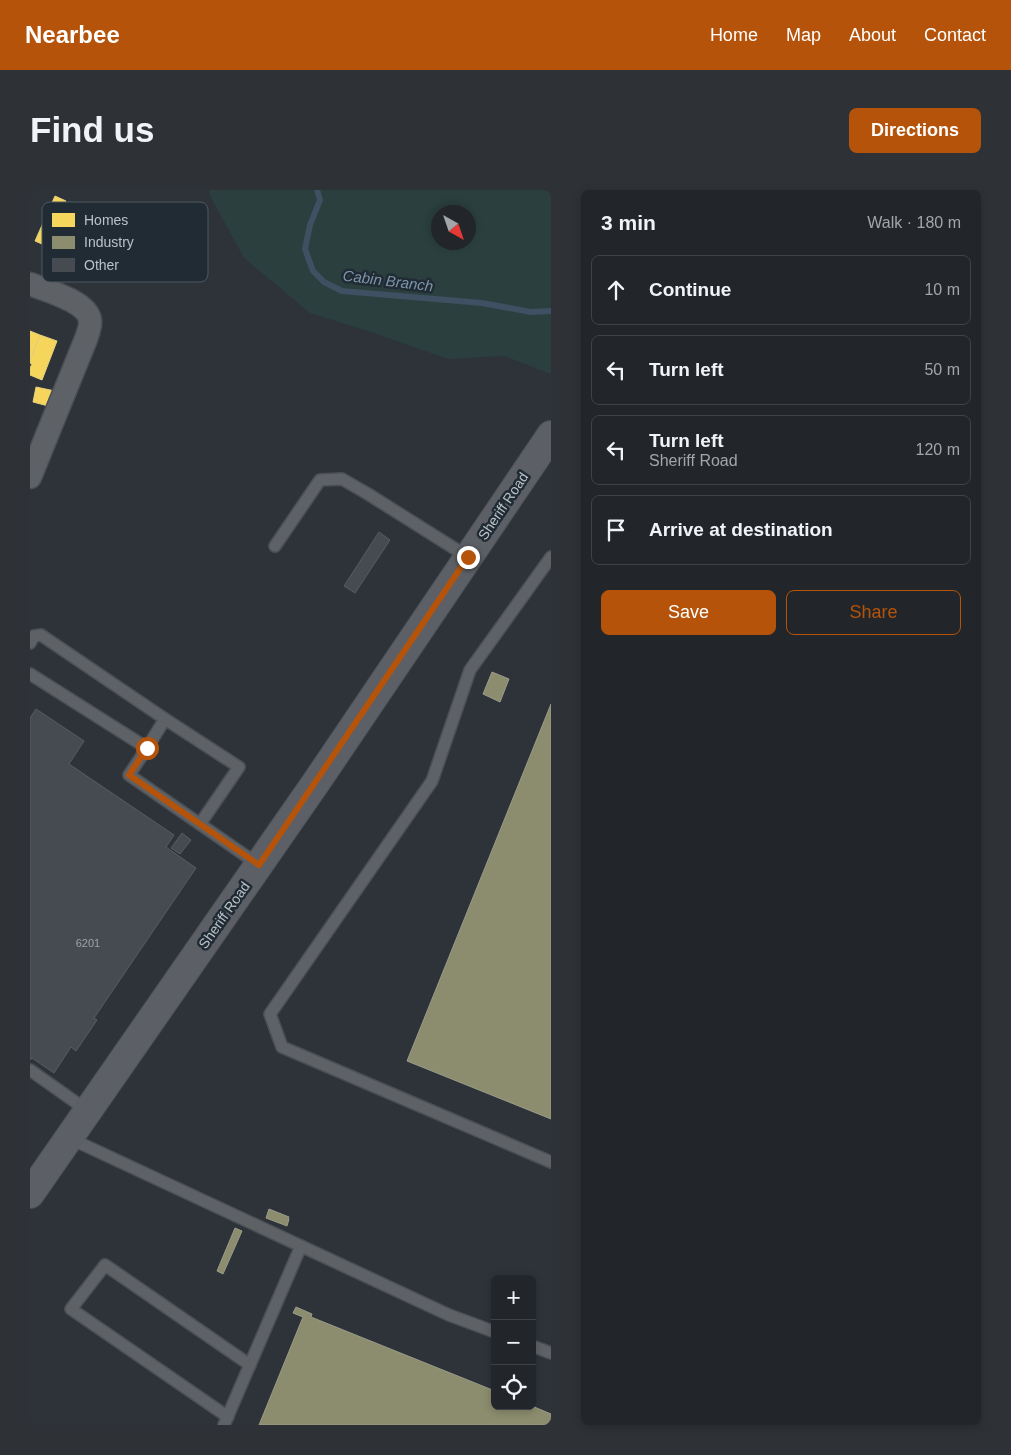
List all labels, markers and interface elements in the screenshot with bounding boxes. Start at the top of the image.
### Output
text: Nearbee [25,21,120,48]
text: Home [710,25,758,45]
text: Map [786,25,821,45]
text: About [849,25,896,45]
text: Contact [924,25,986,45]
button: Directions [849,108,981,153]
text: Find us [30,110,154,149]
legend [42,202,208,282]
north arrow [431,205,476,250]
text: 3 min [601,211,656,234]
text: Homes [84,212,128,228]
text: Walk · 180 m [867,214,961,231]
text: Industry [84,234,134,250]
text: Other [84,257,119,273]
water label: Cabin Branch [342,267,434,294]
icon: ahead [602,276,630,304]
text: Continue [649,279,731,300]
text: 10 m [924,281,960,298]
icon: left [602,356,630,384]
text: Turn left [649,359,724,380]
text: 50 m [924,361,960,378]
text: Turn left [649,430,724,451]
icon: left [602,436,630,464]
text: 120 m [916,441,960,458]
text: Sheriff Road [649,452,738,469]
street label: Sheriff Road [475,469,531,543]
icon: arrive [602,516,630,544]
text: Arrive at destination [649,519,833,540]
route end [457,546,480,569]
button: Save [601,590,776,635]
button: Share [786,590,961,635]
route start [136,737,159,760]
street label: Sheriff Road [195,879,253,951]
house number: 6201 [76,937,100,949]
map controls [491,1275,536,1410]
button: + [491,1275,536,1320]
button: − [491,1320,536,1365]
button: locate [491,1365,536,1410]

